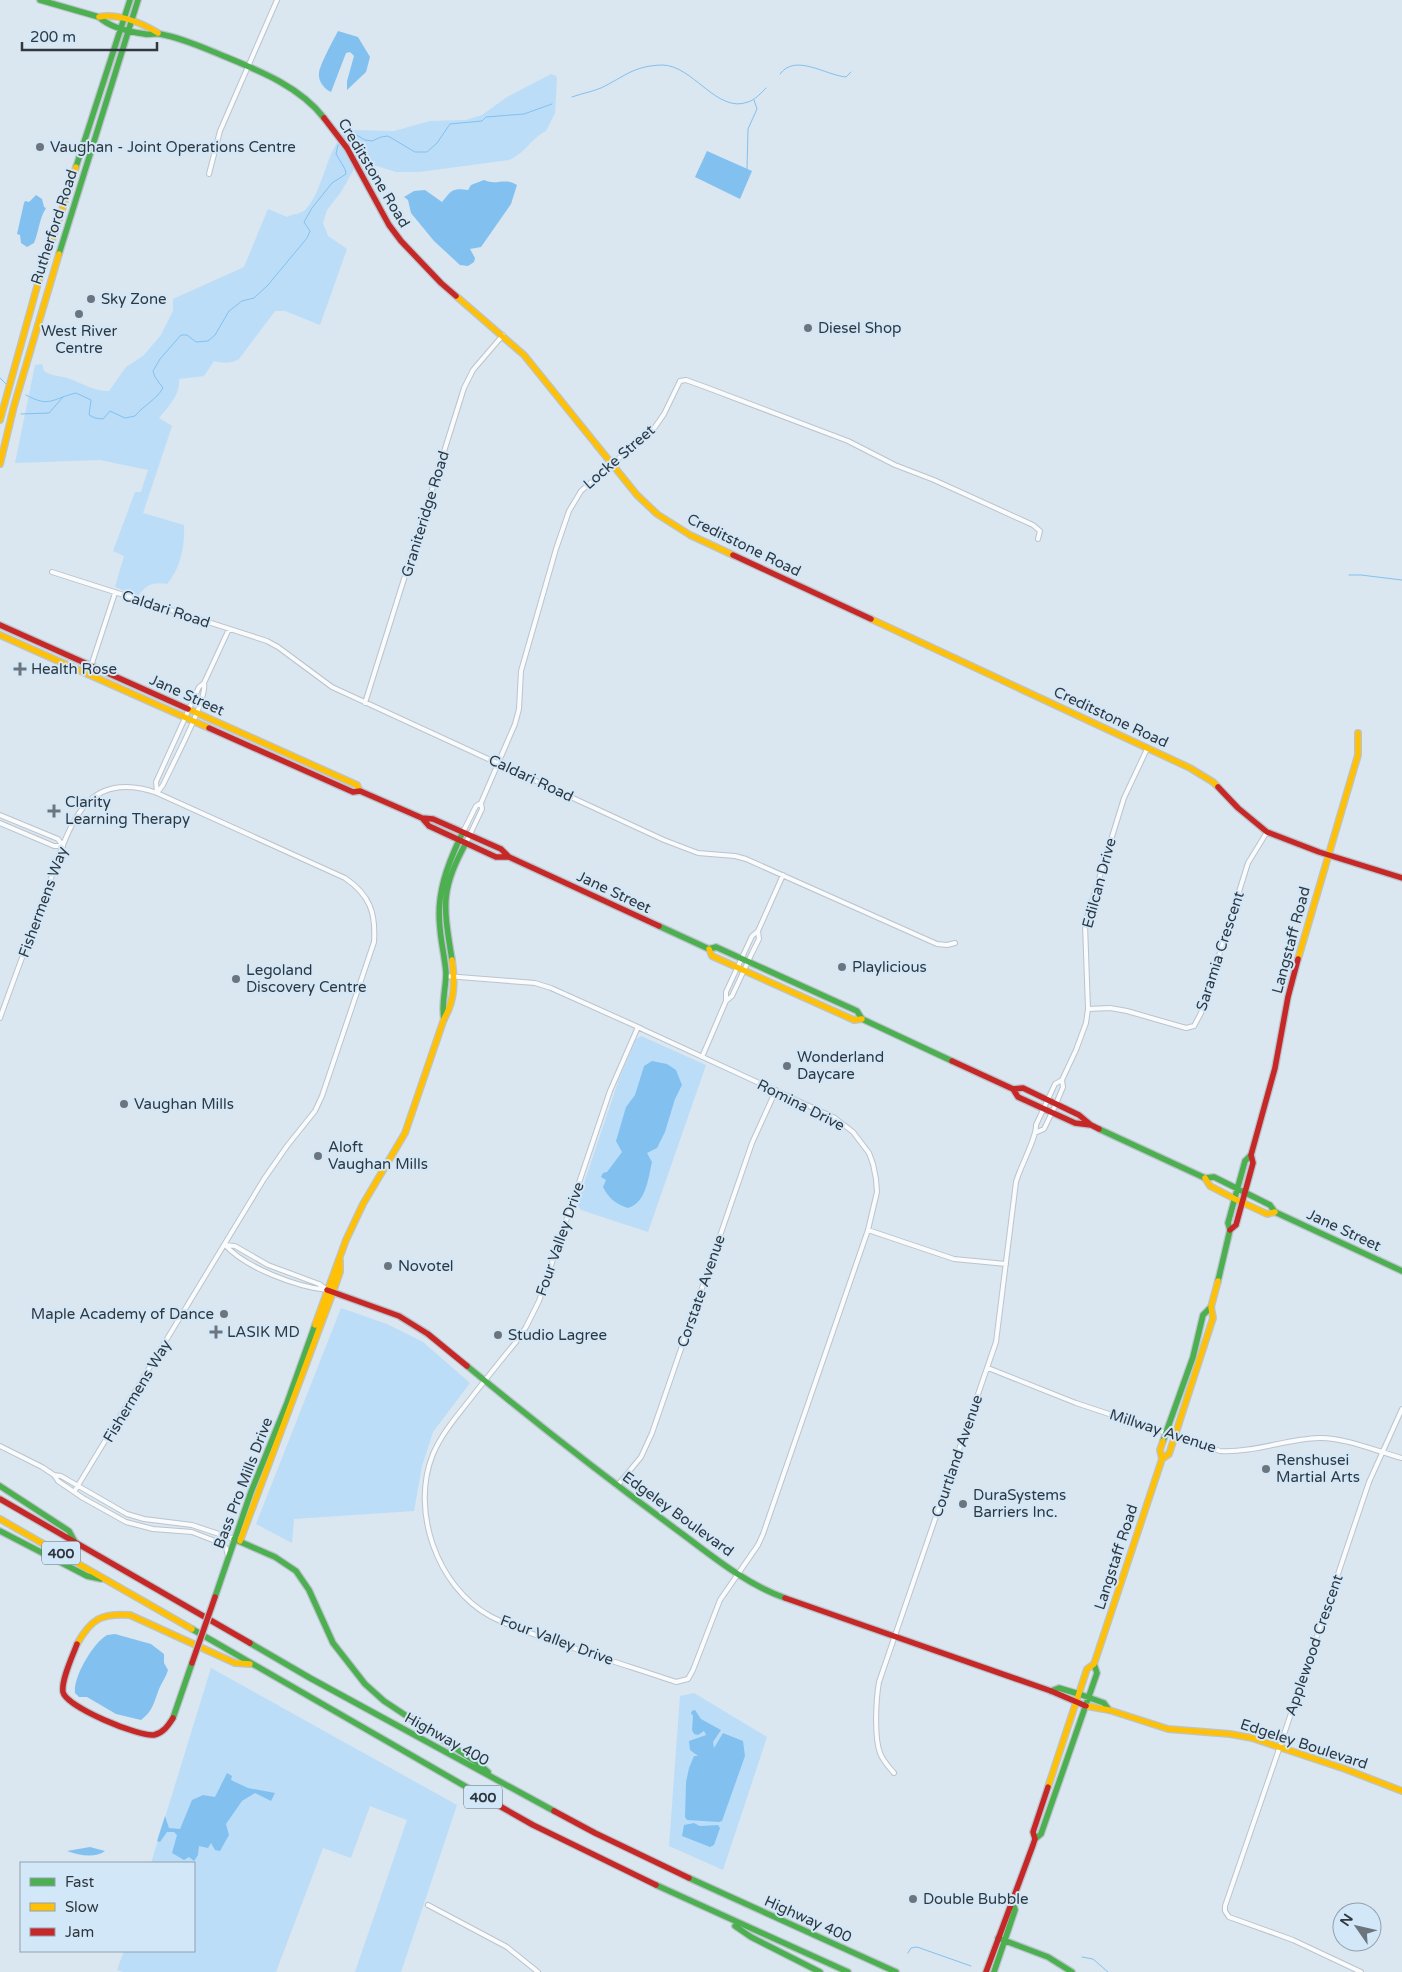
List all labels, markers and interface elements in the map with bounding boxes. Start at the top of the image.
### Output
scale bar [22,20,158,52]
text: 200 m [30,28,76,46]
street label: Creditstone Road [334,115,414,231]
place label: Vaughan - Joint Operations Centre [50,138,296,156]
marker: Vaughan - Joint Operations Centre [34,141,46,153]
street label: Rutherford Road [27,167,81,287]
place label: Sky Zone [101,290,167,308]
marker: Sky Zone [85,293,97,305]
marker: West River Centre [73,308,85,320]
place label: Diesel Shop [818,319,902,337]
place label: West River Centre [41,322,117,357]
marker: Diesel Shop [802,322,814,334]
street label: Locke Street [579,421,659,493]
street label: Graniteridge Road [397,449,453,579]
street label: Creditstone Road [684,510,804,580]
street label: Caldari Road [120,586,212,632]
place label: Health Rose [31,660,117,678]
marker: Health Rose [13,662,27,676]
street label: Jane Street [147,671,227,720]
street label: Creditstone Road [1051,683,1171,751]
street label: Caldari Road [486,750,576,806]
place label: Clarity Learning Therapy [65,793,190,828]
marker: Clarity Learning Therapy [47,804,61,818]
street label: Edilcan Drive [1078,836,1120,930]
street label: Fishermens Way [15,844,71,960]
street label: Jane Street [574,867,654,917]
street label: Langstaff Road [1268,885,1314,995]
street label: Saramia Crescent [1192,889,1248,1013]
place label: Playlicious [852,958,927,976]
place label: Legoland Discovery Centre [246,961,366,996]
marker: Playlicious [836,961,848,973]
marker: Legoland Discovery Centre [230,973,242,985]
place label: Wonderland Daycare [797,1048,884,1083]
marker: Wonderland Daycare [781,1060,793,1072]
street label: Romina Drive [754,1075,848,1135]
place label: Vaughan Mills [134,1095,234,1113]
marker: Vaughan Mills [118,1098,130,1110]
place label: Aloft Vaughan Mills [328,1138,428,1173]
marker: Aloft Vaughan Mills [312,1150,324,1162]
street label: Four Valley Drive [532,1180,588,1298]
street label: Jane Street [1304,1205,1384,1255]
street label: Corstate Avenue [673,1232,729,1350]
place label: Novotel [398,1257,454,1275]
marker: Novotel [382,1260,394,1272]
place label: Maple Academy of Dance [31,1305,214,1323]
marker: Maple Academy of Dance [218,1308,230,1320]
place label: LASIK MD [227,1323,300,1341]
marker: LASIK MD [209,1325,223,1339]
place label: Studio Lagree [508,1326,607,1344]
marker: Studio Lagree [492,1329,504,1341]
street label: Fishermens Way [99,1336,175,1446]
street label: Courtland Avenue [928,1392,986,1520]
street label: Millway Avenue [1107,1405,1219,1457]
street label: Bass Pro Mills Drive [210,1415,276,1551]
place label: Renshusei Martial Arts [1276,1451,1360,1486]
marker: Renshusei Martial Arts [1260,1463,1272,1475]
street label: Edgeley Boulevard [619,1468,737,1560]
place label: DuraSystems Barriers Inc. [973,1486,1066,1521]
marker: DuraSystems Barriers Inc. [957,1498,969,1510]
street label: Langstaff Road [1090,1502,1142,1612]
road number: 400 [42,1542,80,1565]
street label: Applewood Crescent [1281,1572,1347,1718]
street label: Four Valley Drive [498,1611,616,1669]
street label: Highway 400 [402,1708,492,1770]
street label: Edgeley Boulevard [1238,1715,1370,1773]
road number: 400 [464,1785,502,1808]
legend [20,1862,195,1952]
text: Fast [65,1873,95,1891]
place label: Double Bubble [923,1890,1028,1908]
street label: Highway 400 [762,1892,854,1946]
marker: Double Bubble [907,1893,919,1905]
text: Slow [65,1898,99,1916]
north arrow [1332,1902,1382,1952]
text: N [1336,1911,1357,1929]
text: Jam [65,1923,94,1941]

